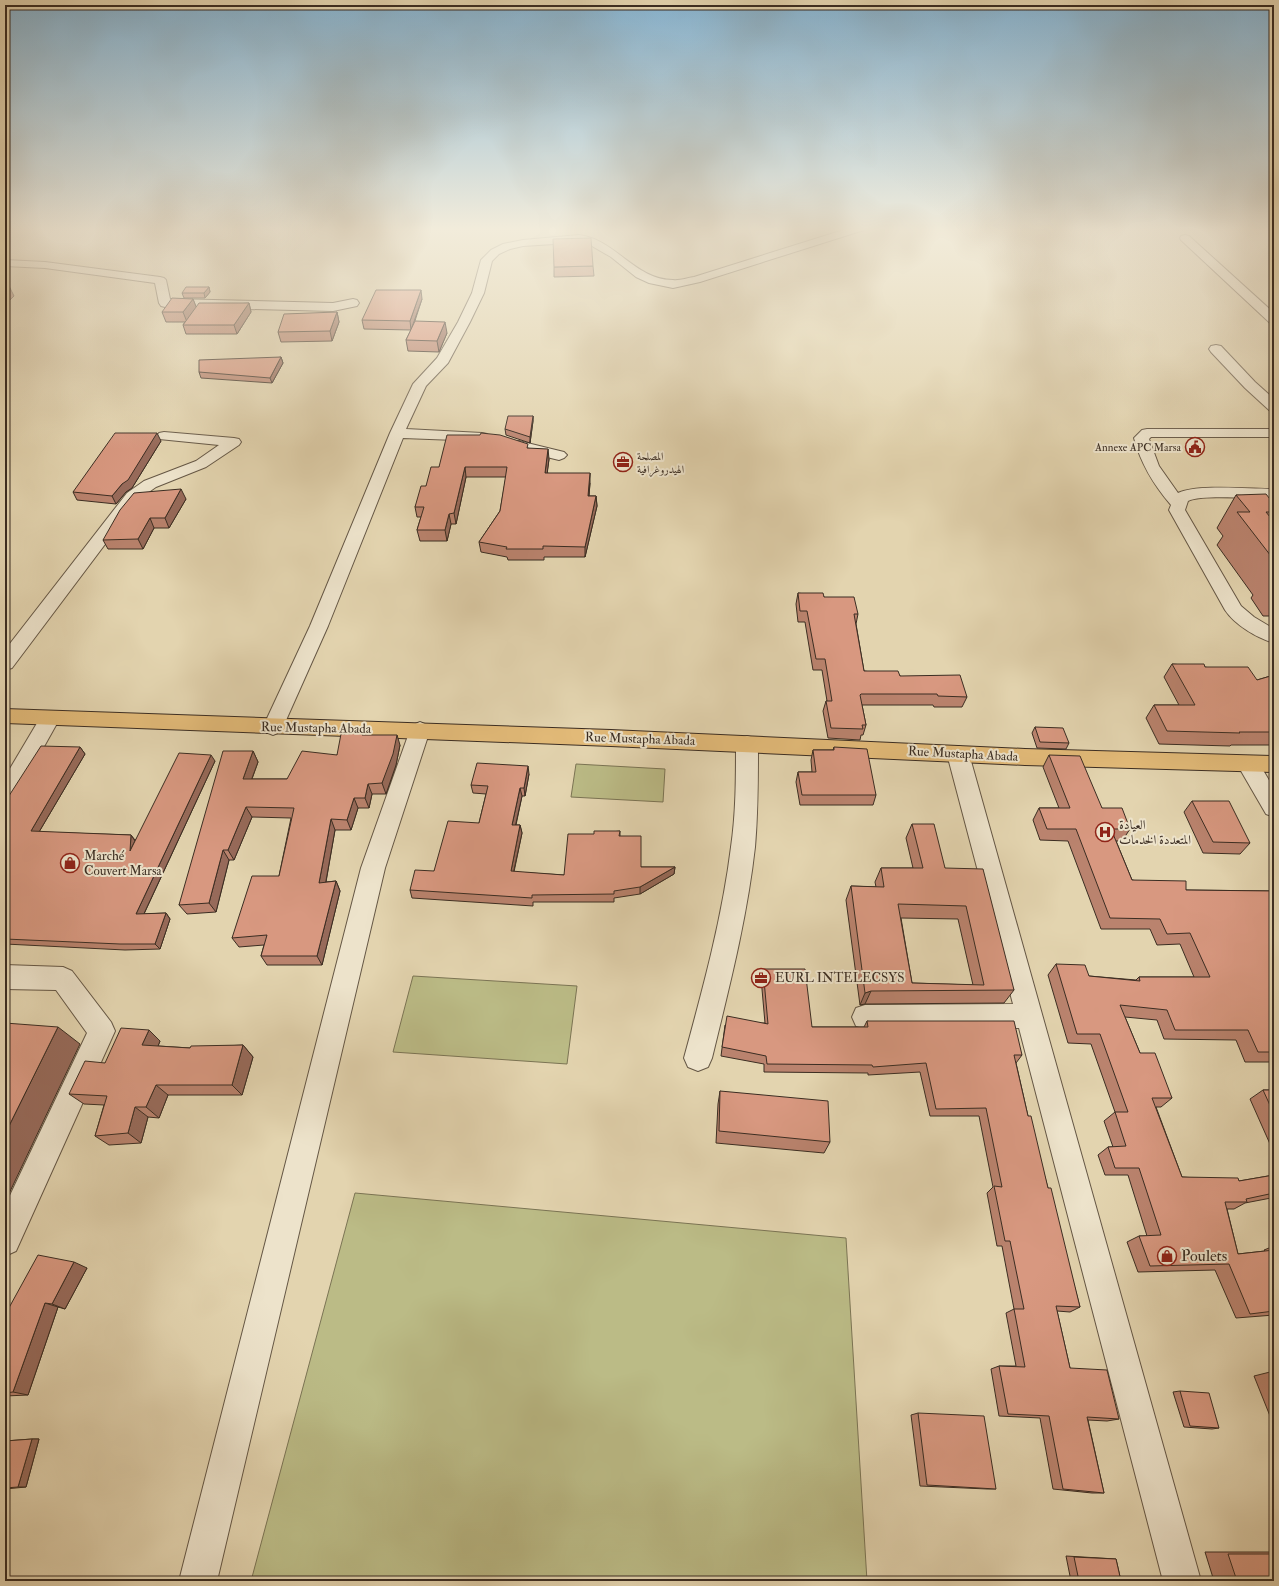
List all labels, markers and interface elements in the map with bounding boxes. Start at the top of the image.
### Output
public building icon: Annexe APC Marsa [1184,436,1206,458]
place label: Annexe APC Marsa [1094,441,1181,454]
place label: المصلحة الهيدروغرافية [637,450,684,477]
office icon: المصلحة الهيدروغرافية [612,451,634,473]
street label: Rue Mustapha Abada [261,719,372,738]
street label: Rue Mustapha Abada [585,729,696,750]
street label: Rue Mustapha Abada [907,743,1019,766]
place label: العيادة المتعددة الخدمات [1119,817,1191,848]
hospital icon: العيادة المتعددة الخدمات [1094,821,1116,843]
place label: Marché Couvert Marsa [84,848,162,879]
shop icon: Marché Couvert Marsa [59,852,81,874]
office icon: EURL INTELECSYS [750,967,772,989]
place label: EURL INTELECSYS [775,970,904,986]
shop icon: Poulets [1156,1245,1178,1267]
place label: Poulets [1181,1246,1227,1266]

